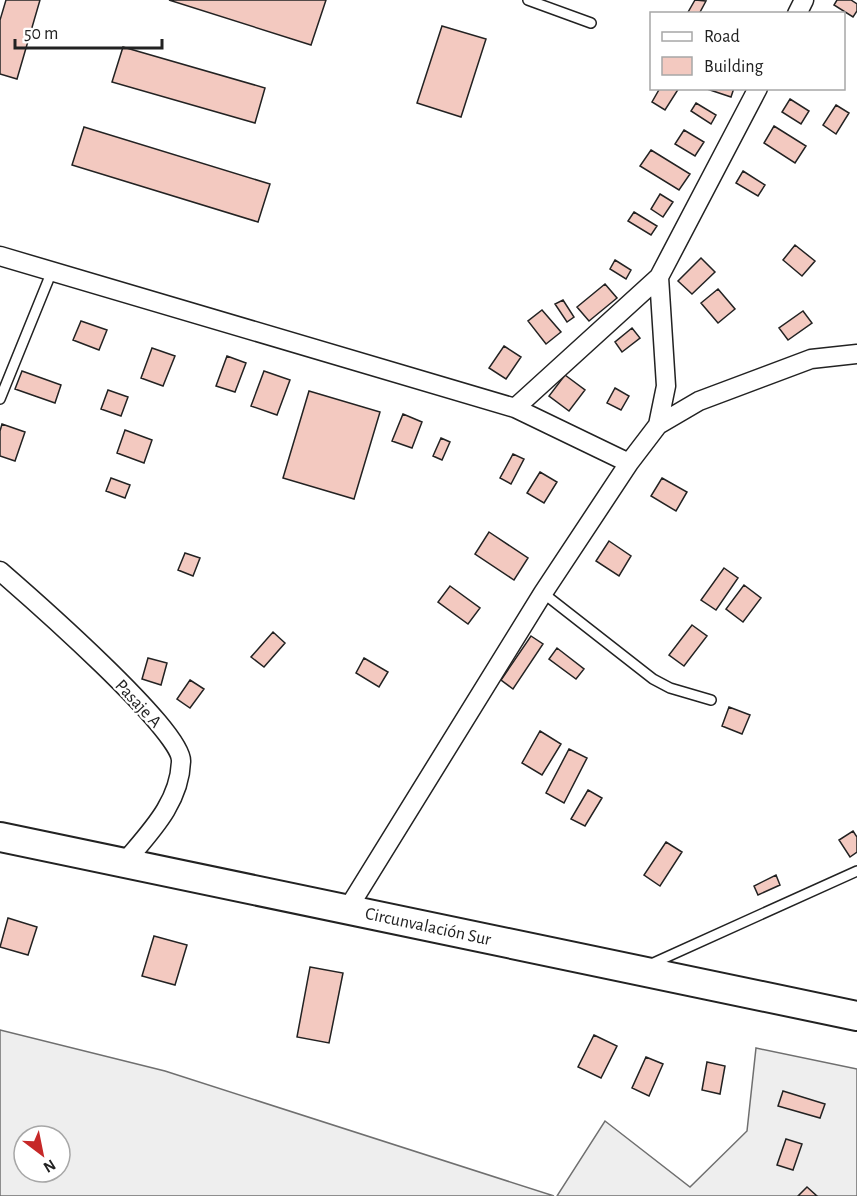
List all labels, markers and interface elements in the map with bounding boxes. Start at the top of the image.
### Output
scale bar [15,12,162,50]
legend [650,12,845,90]
text: 50 m [24,25,58,43]
text: Road [704,28,740,46]
text: Building [704,58,764,76]
street label: Pasaje A [111,676,165,732]
street label: Circunvalación Sur [363,905,493,949]
north arrow [12,1124,72,1184]
text: N [40,1156,58,1176]

